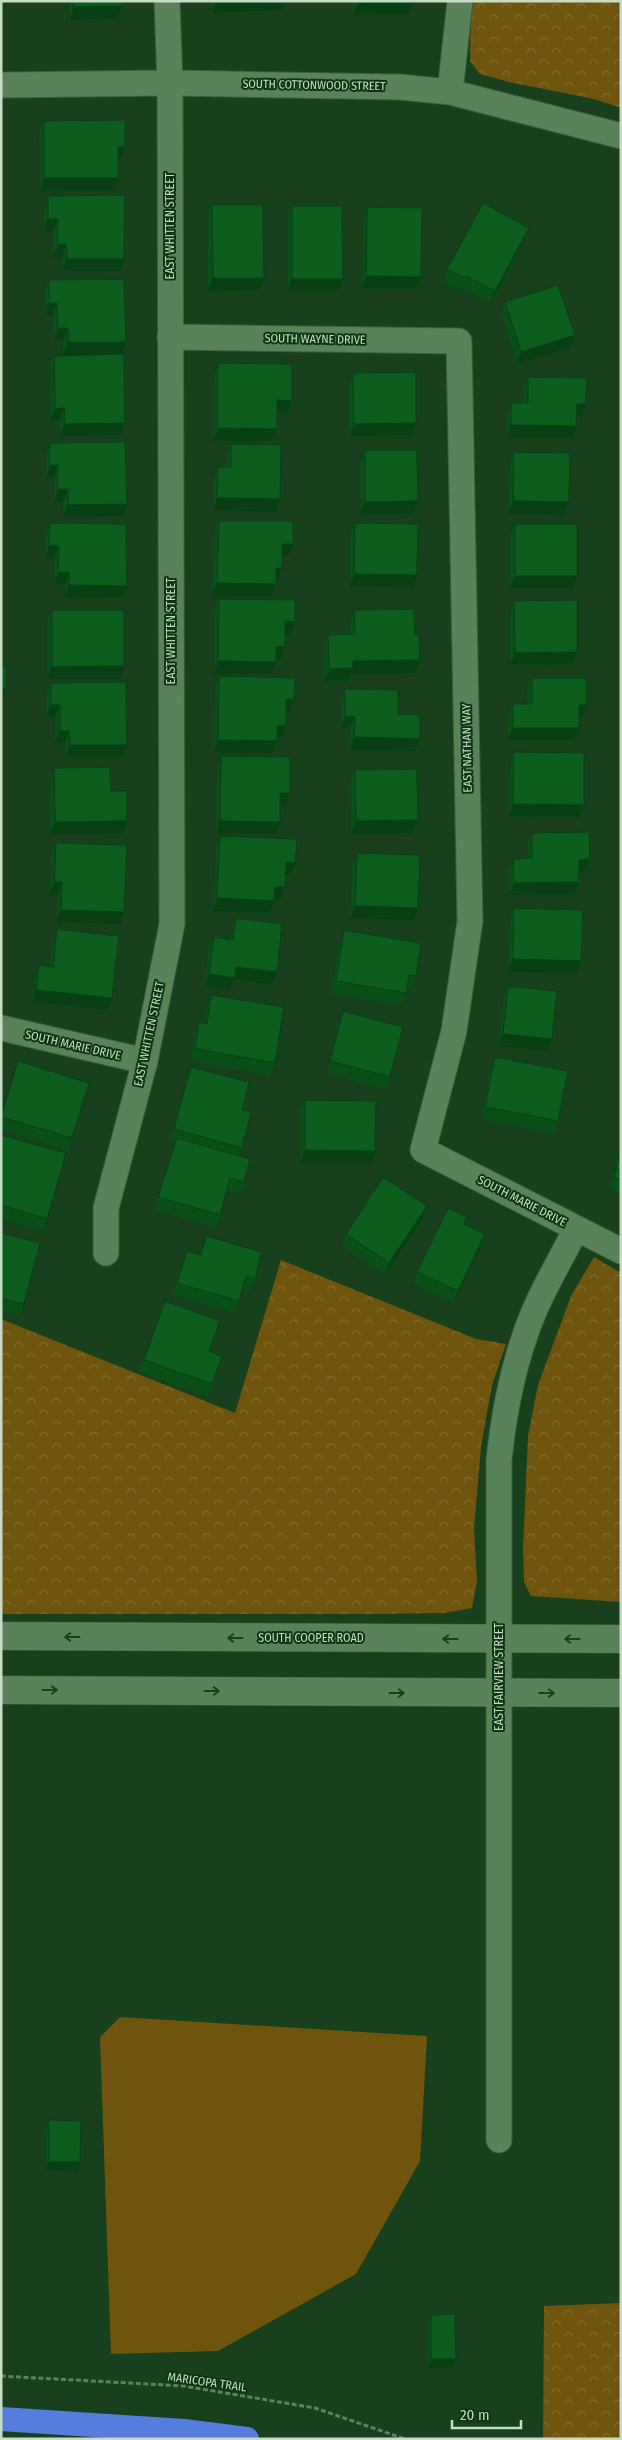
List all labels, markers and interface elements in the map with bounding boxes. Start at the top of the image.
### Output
street label: SOUTH COTTONWOOD STREET [242,77,386,93]
street label: EAST WHITTEN STREET [163,172,177,279]
street label: SOUTH WAYNE DRIVE [264,331,366,347]
street label: EAST WHITTEN STREET [164,577,178,684]
street label: EAST NATHAN WAY [459,703,475,793]
street label: EAST WHITTEN STREET [131,980,167,1088]
street label: SOUTH MARIE DRIVE [24,1027,122,1063]
street label: SOUTH MARIE DRIVE [475,1173,569,1230]
street label: EAST FAIRVIEW STREET [492,1623,506,1731]
street label: SOUTH COOPER ROAD [258,1631,364,1645]
one-way arrow [65,1632,81,1642]
one-way arrow [227,1633,244,1643]
one-way arrow [442,1634,458,1644]
one-way arrow [564,1634,580,1644]
one-way arrow [42,1685,58,1695]
one-way arrow [204,1686,220,1696]
one-way arrow [389,1688,405,1697]
one-way arrow [539,1688,555,1698]
street label: MARICOPA TRAIL [167,2370,248,2395]
scale bar [452,2398,521,2430]
text: 20 m [460,2406,490,2424]

